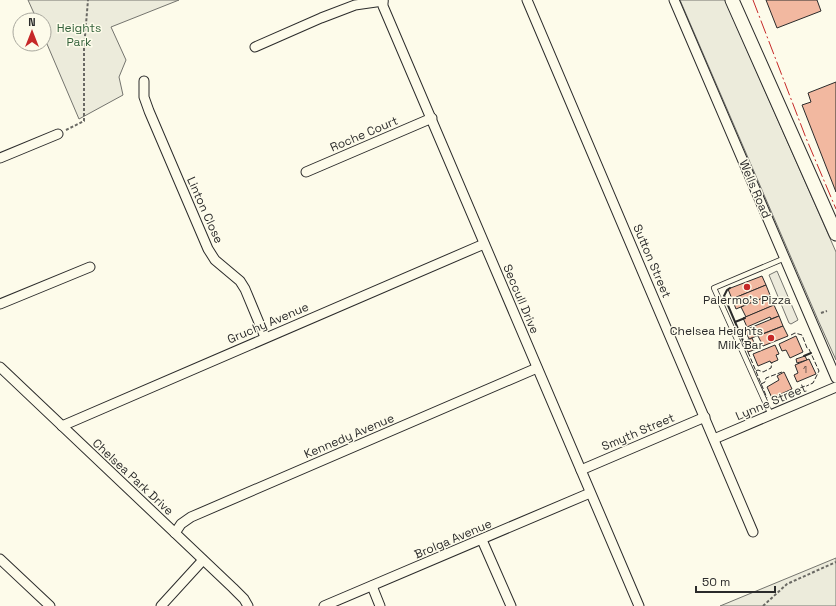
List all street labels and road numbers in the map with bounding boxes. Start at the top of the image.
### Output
street label: Roche Court [328,113,400,155]
street label: Wells Road [735,157,775,221]
street label: Linton Close [183,174,227,246]
street label: Sutton Street [629,222,675,300]
street label: Seccull Drive [499,262,543,336]
street label: Gruchy Avenue [225,299,311,347]
street label: Lynne Street [733,380,809,424]
street label: Smyth Street [599,409,677,455]
street label: Kennedy Avenue [302,410,396,462]
street label: Chelsea Park Drive [89,435,177,519]
street label: Brolga Avenue [412,516,494,562]

